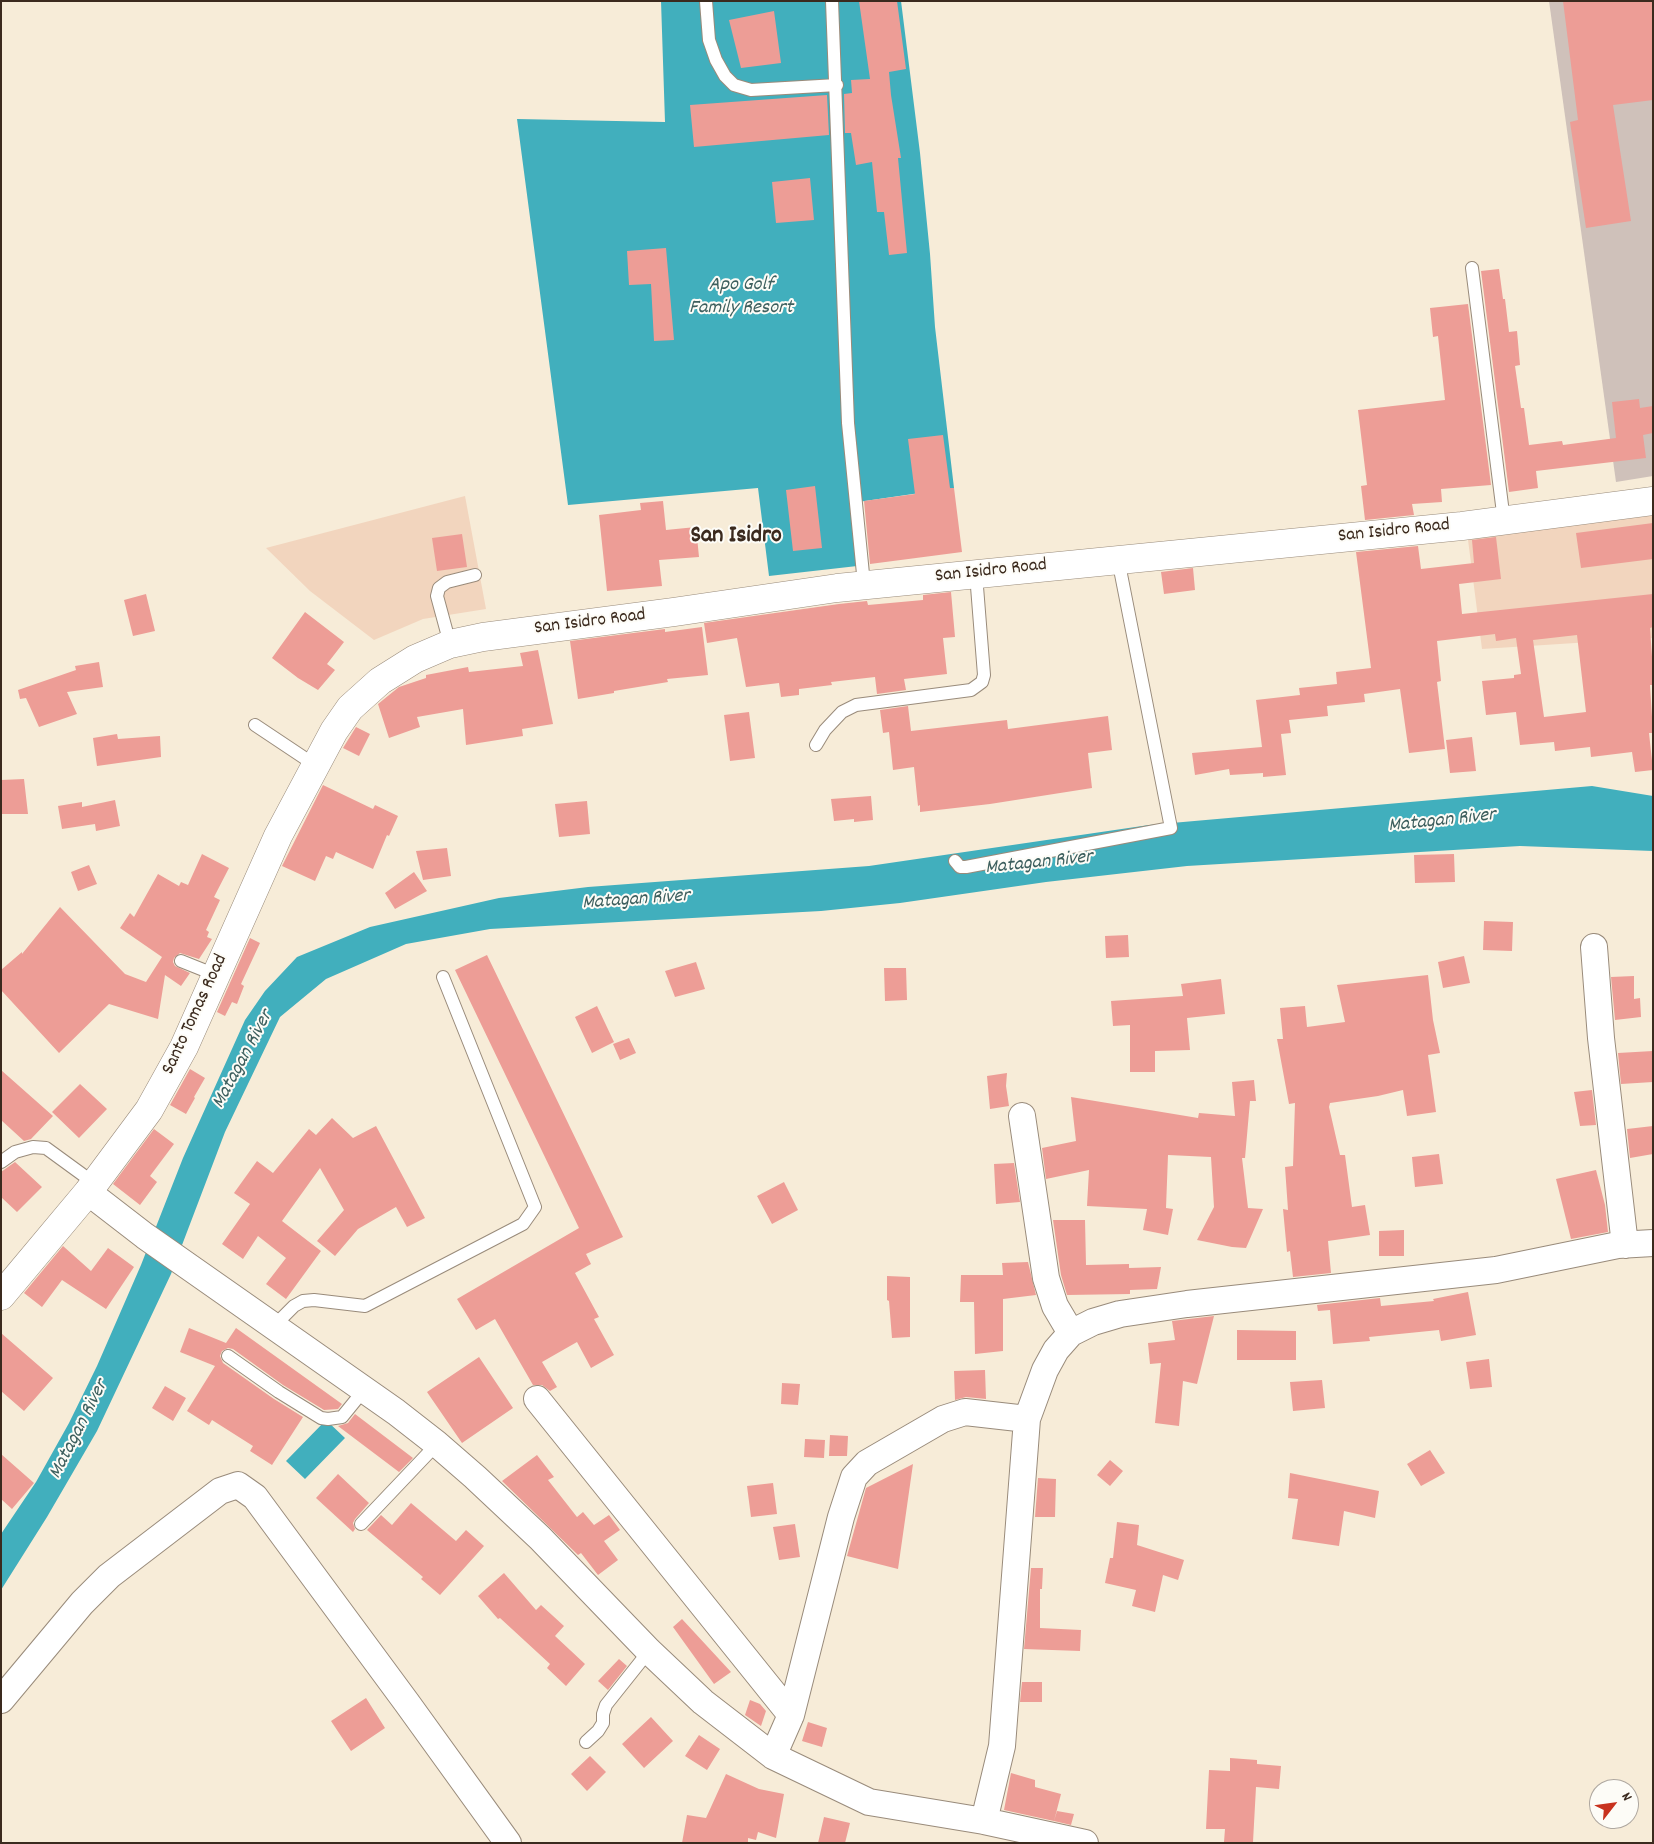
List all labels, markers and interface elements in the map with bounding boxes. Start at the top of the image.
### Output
water label: Apo Golf Family Resort [689,274,793,321]
street label: San Isidro Road [1337,515,1451,549]
district label: San Isidro [690,524,782,552]
street label: San Isidro Road [934,555,1048,589]
street label: San Isidro Road [533,605,647,641]
water label: Matagan River [1387,804,1497,840]
water label: Matagan River [984,846,1094,882]
water label: Matagan River [581,885,691,917]
street label: Santo Tomas Road [158,951,234,1079]
water label: Matagan River [208,1007,280,1113]
water label: Matagan River [45,1377,115,1483]
north arrow [1589,1779,1639,1829]
text: N [1616,1789,1637,1805]

